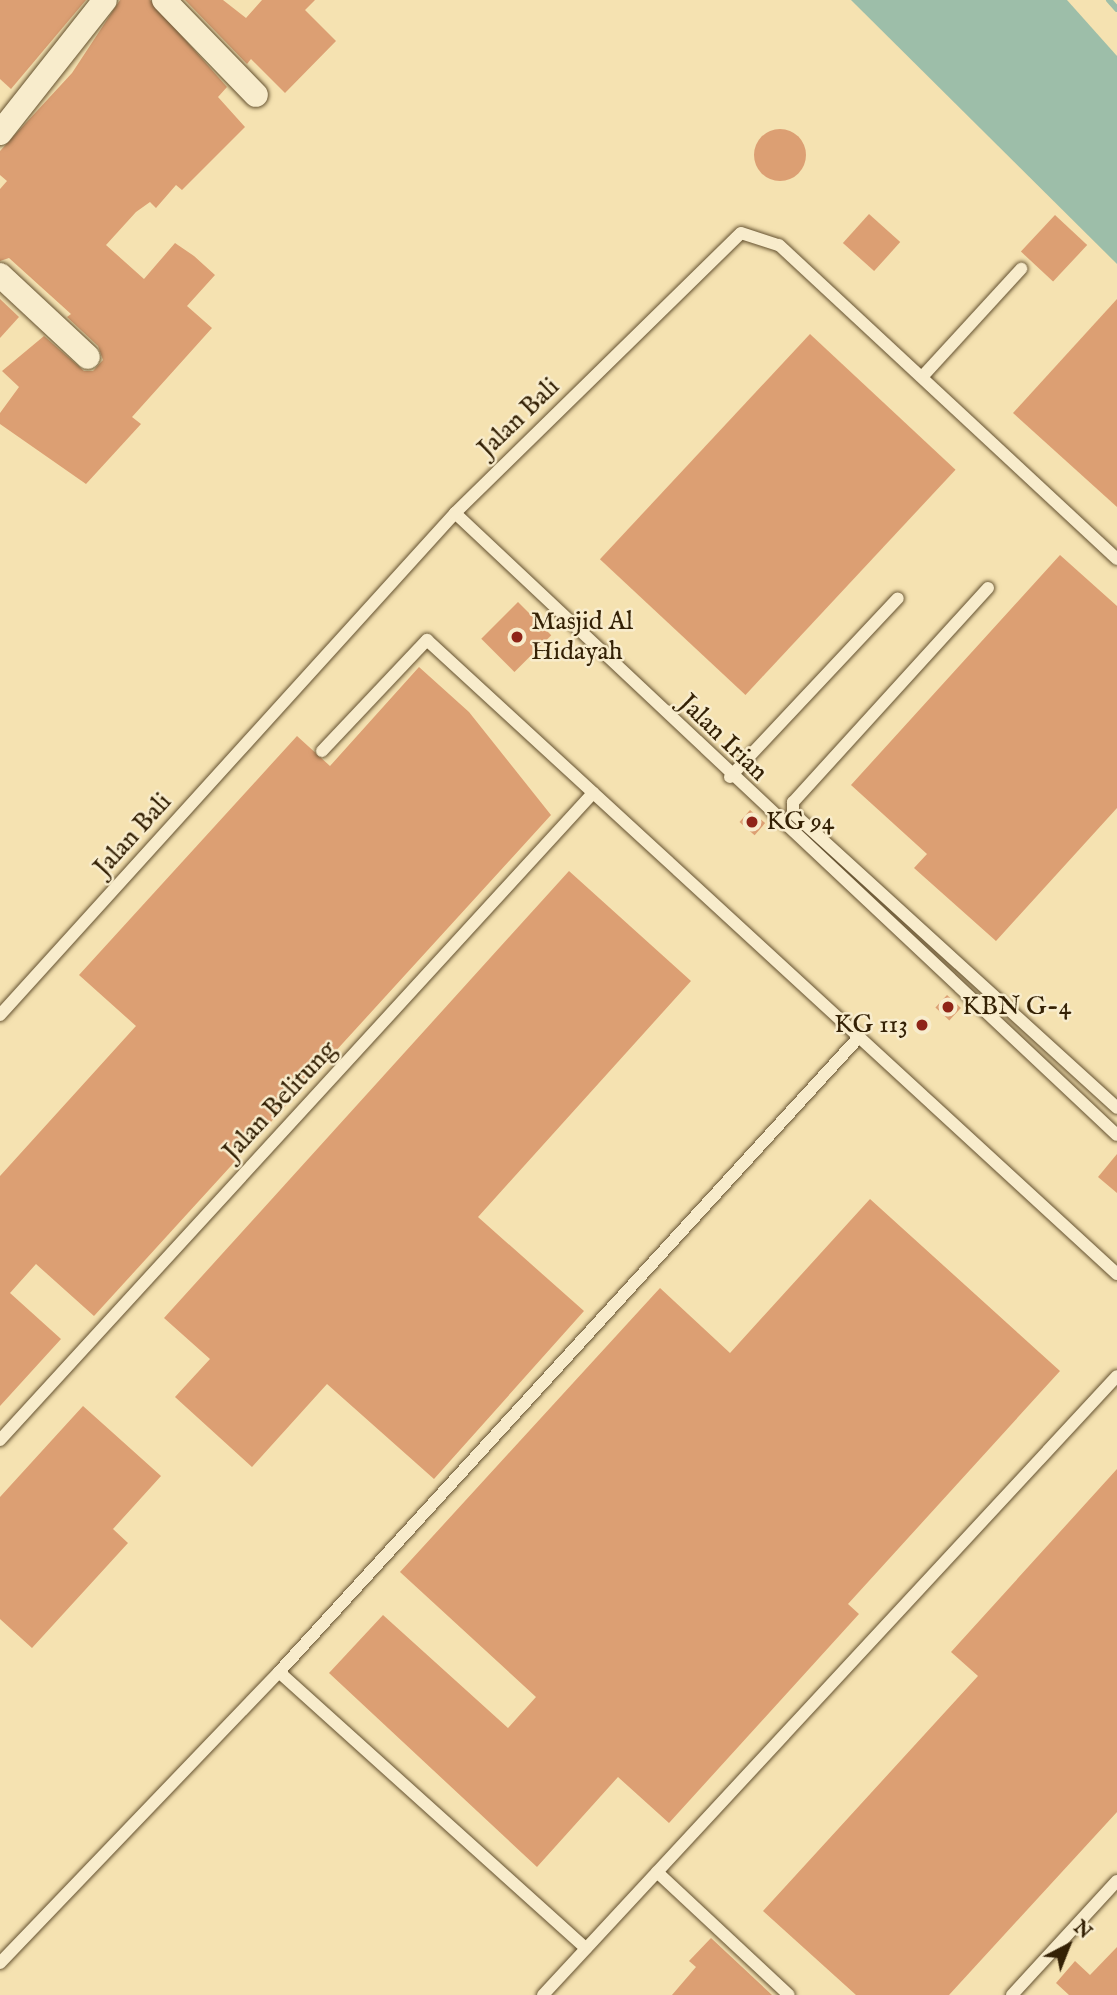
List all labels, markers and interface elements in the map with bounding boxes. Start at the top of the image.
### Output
street label: Jalan Bali [472,372,566,464]
place label: Masjid Al Hidayah [531,606,633,668]
marker: Masjid Al Hidayah [509,629,525,645]
street label: Jalan Irian [672,688,774,788]
street label: Jalan Bali [87,787,179,883]
place label: KG 94 [766,806,835,838]
marker: KG 94 [744,814,760,830]
place label: KBN G-4 [962,991,1071,1023]
marker: KBN G-4 [940,999,956,1015]
place label: KG 113 [834,1009,908,1041]
marker: KG 113 [914,1017,930,1033]
street label: Jalan Belitung [217,1035,343,1167]
north arrow [1033,1911,1103,1981]
text: N [1068,1916,1096,1945]

